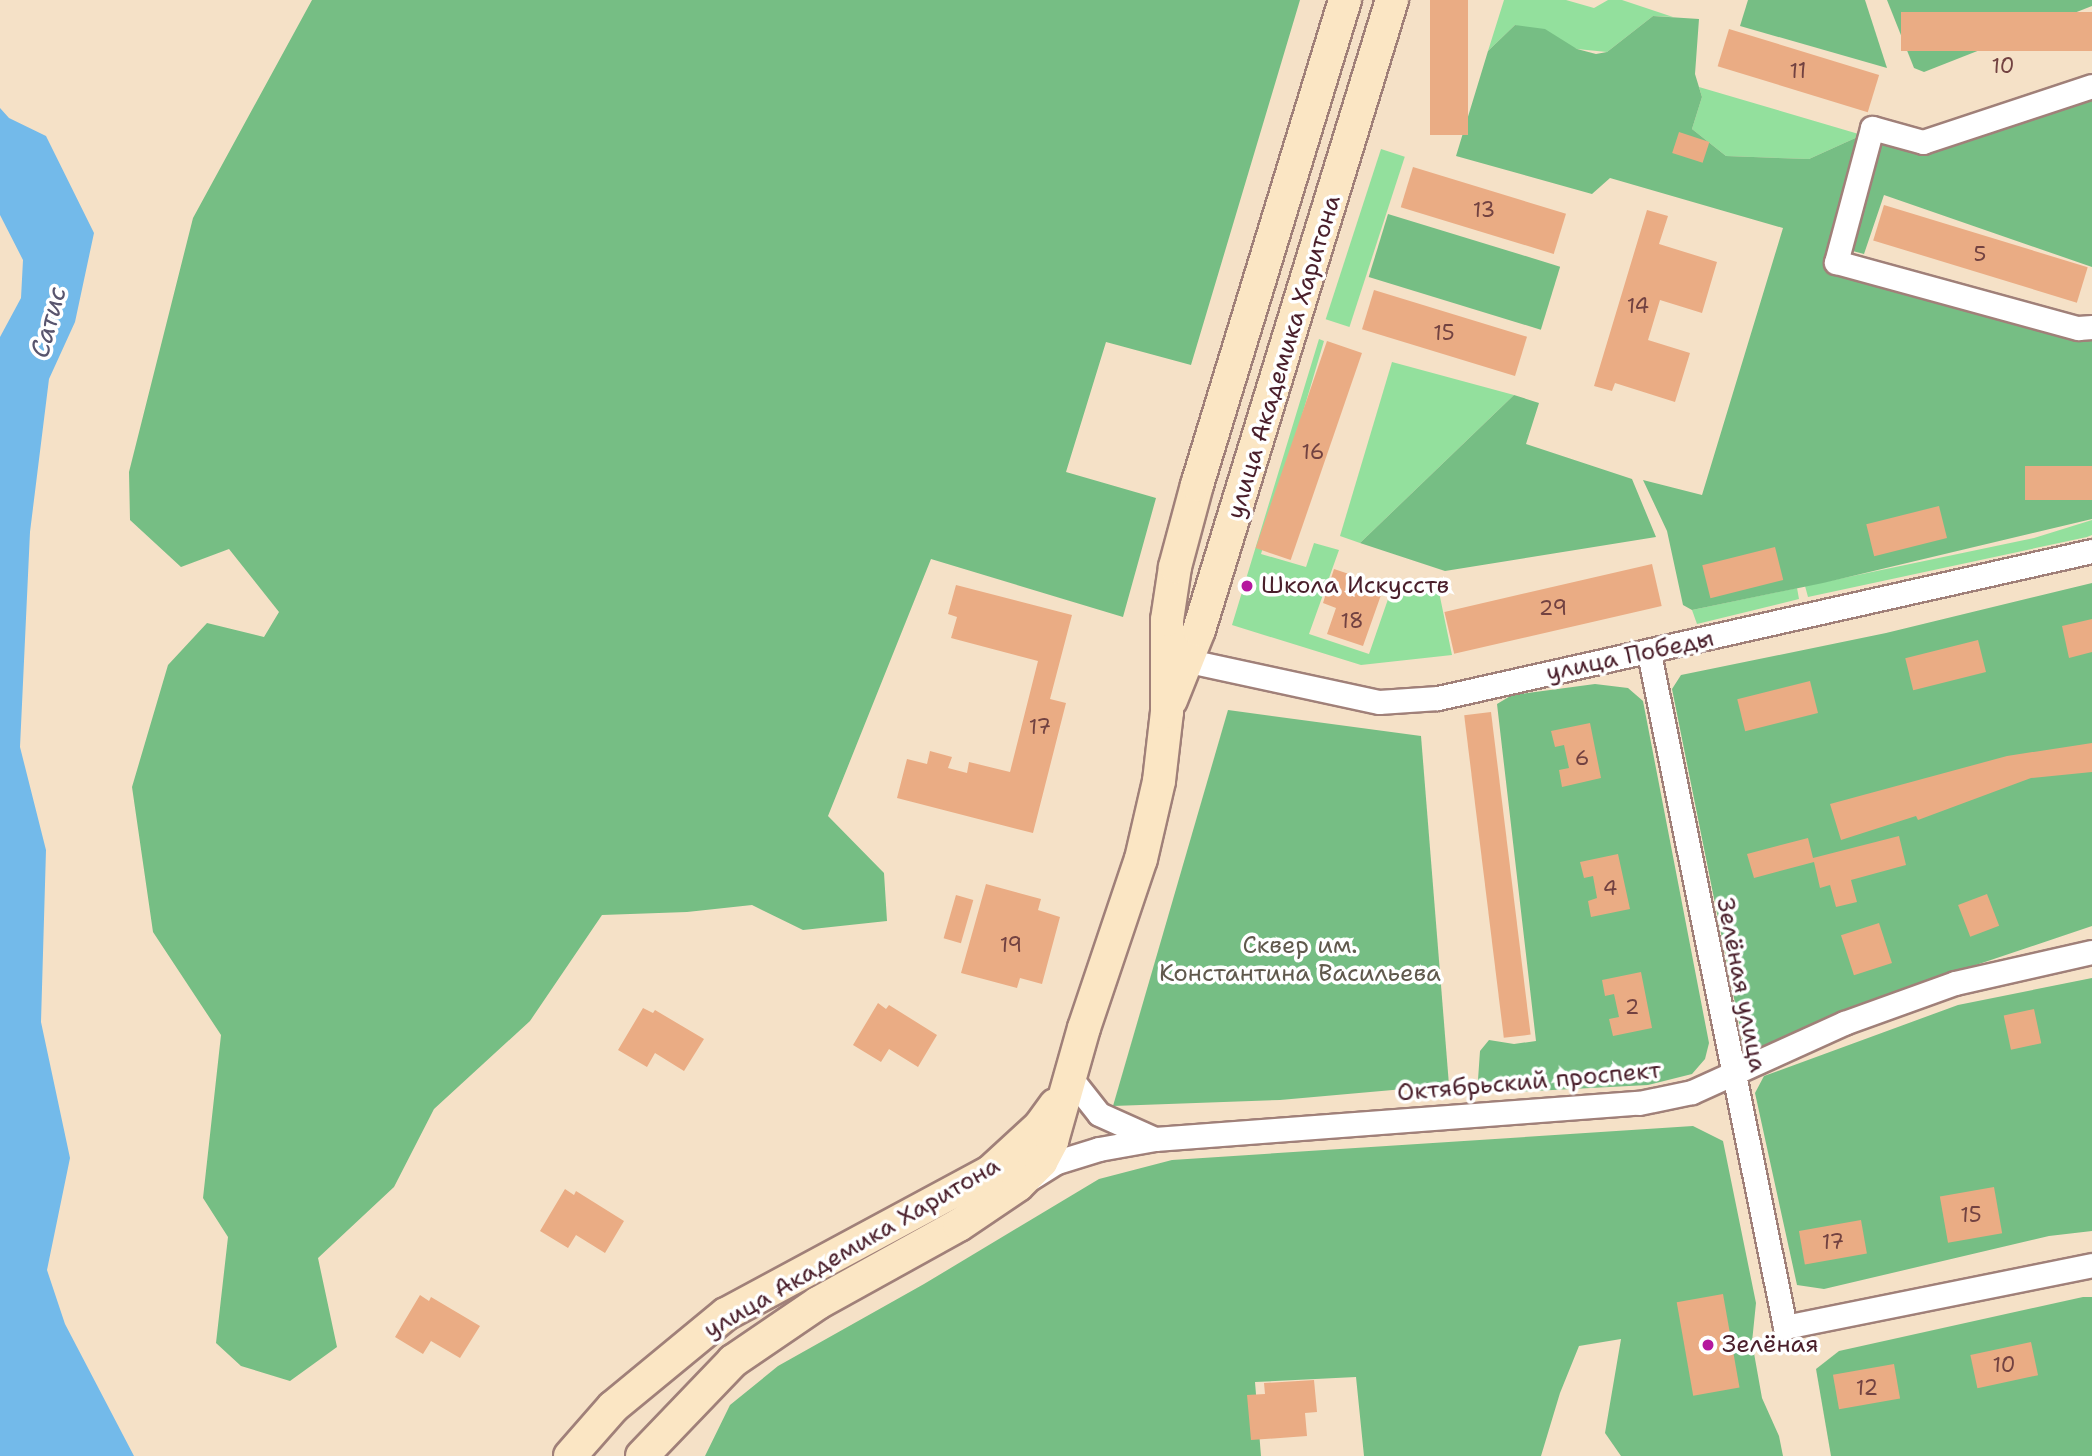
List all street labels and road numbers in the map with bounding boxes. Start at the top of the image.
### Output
street label: улица Академика Харитона [1221,192,1347,522]
street label: улица Победы [1544,624,1716,688]
street label: Зелёная улица [1710,895,1772,1075]
street label: Октябрьский проспект [1396,1056,1662,1108]
street label: улица Академика Харитона [699,1151,1005,1345]

